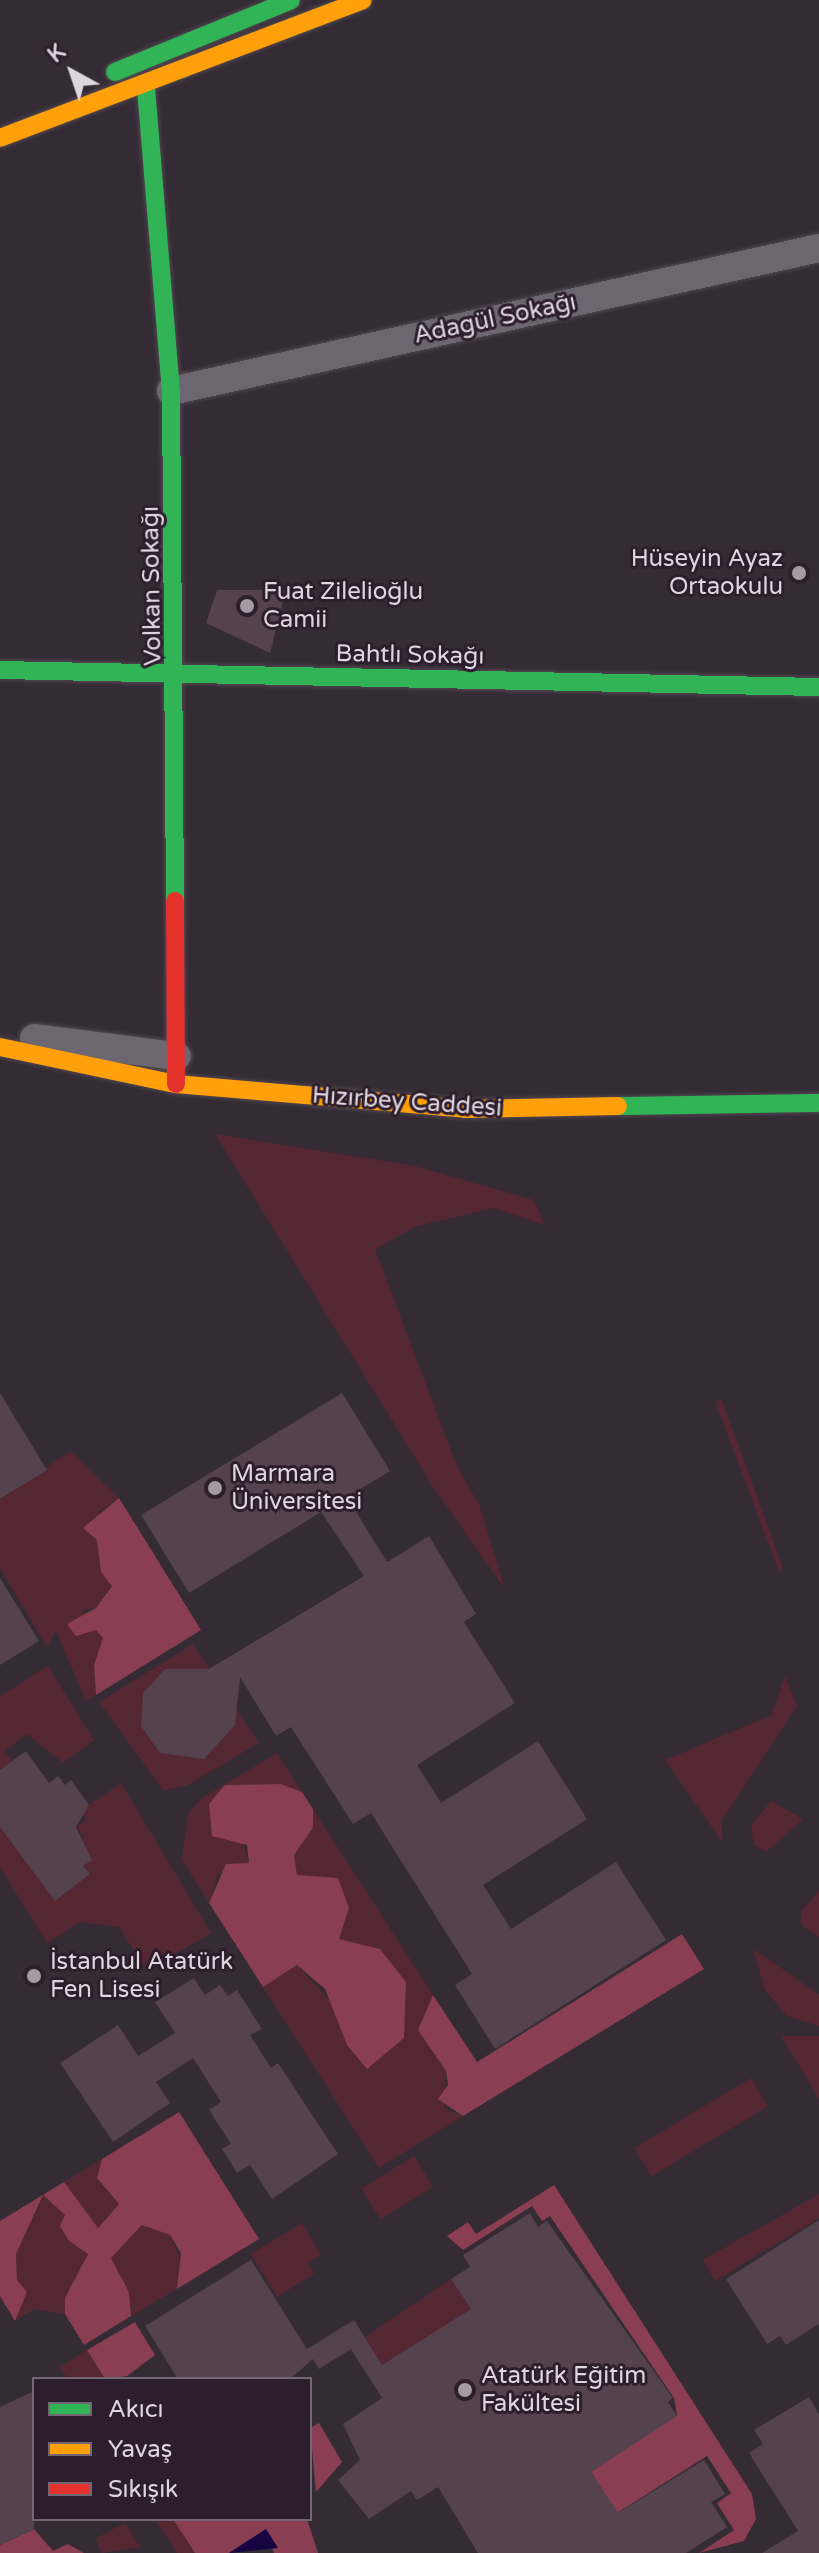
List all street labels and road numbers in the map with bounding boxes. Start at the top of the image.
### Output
street label: Adagül Sokağı [411,288,579,350]
street label: Volkan Sokağı [136,506,168,666]
street label: Bahtlı Sokağı [335,639,485,671]
street label: Hızırbey Caddesi [311,1081,503,1123]

